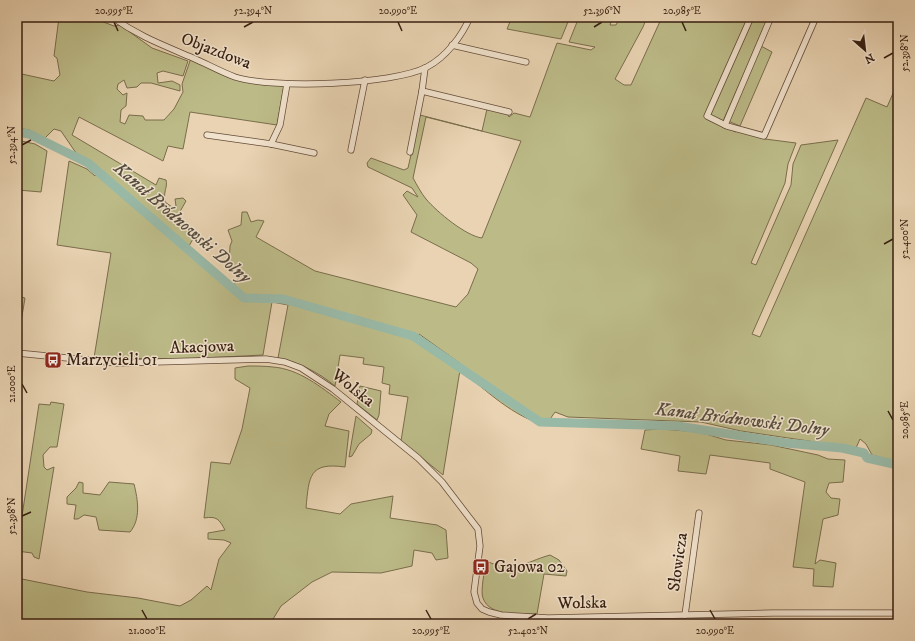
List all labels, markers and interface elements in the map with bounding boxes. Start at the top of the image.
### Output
text: 20.995°E [95,5,133,17]
text: 52.394°N [234,5,272,17]
text: 20.990°E [379,5,417,17]
text: 52.396°N [583,5,621,17]
text: 20.985°E [663,5,701,17]
street label: Objazdowa [178,28,255,75]
north arrow [845,30,885,70]
text: 52.398°N [899,34,911,72]
text: N [862,50,876,66]
text: 52.394°N [6,126,18,164]
water label: Kanał Bródnowski Dolny [108,157,256,289]
text: 52.400°N [899,219,911,259]
street label: Akacjowa [170,335,235,359]
place label: Marzycieli 01 [66,349,158,371]
bus stop icon: Marzycieli 01 [43,350,63,370]
street label: Wolska [326,363,380,413]
text: 21.000°E [6,365,18,403]
water label: Kanał Bródnowski Dolny [653,398,831,442]
text: 20.985°E [899,401,911,439]
text: 52.398°N [6,497,18,535]
street label: Słowicza [663,530,693,593]
place label: Gajowa 02 [494,556,565,578]
bus stop icon: Gajowa 02 [471,557,491,577]
street label: Wolska [556,592,608,614]
text: 21.000°E [128,625,166,637]
text: 20.995°E [412,625,450,637]
text: 52.402°N [508,625,548,637]
text: 20.990°E [696,625,734,637]

